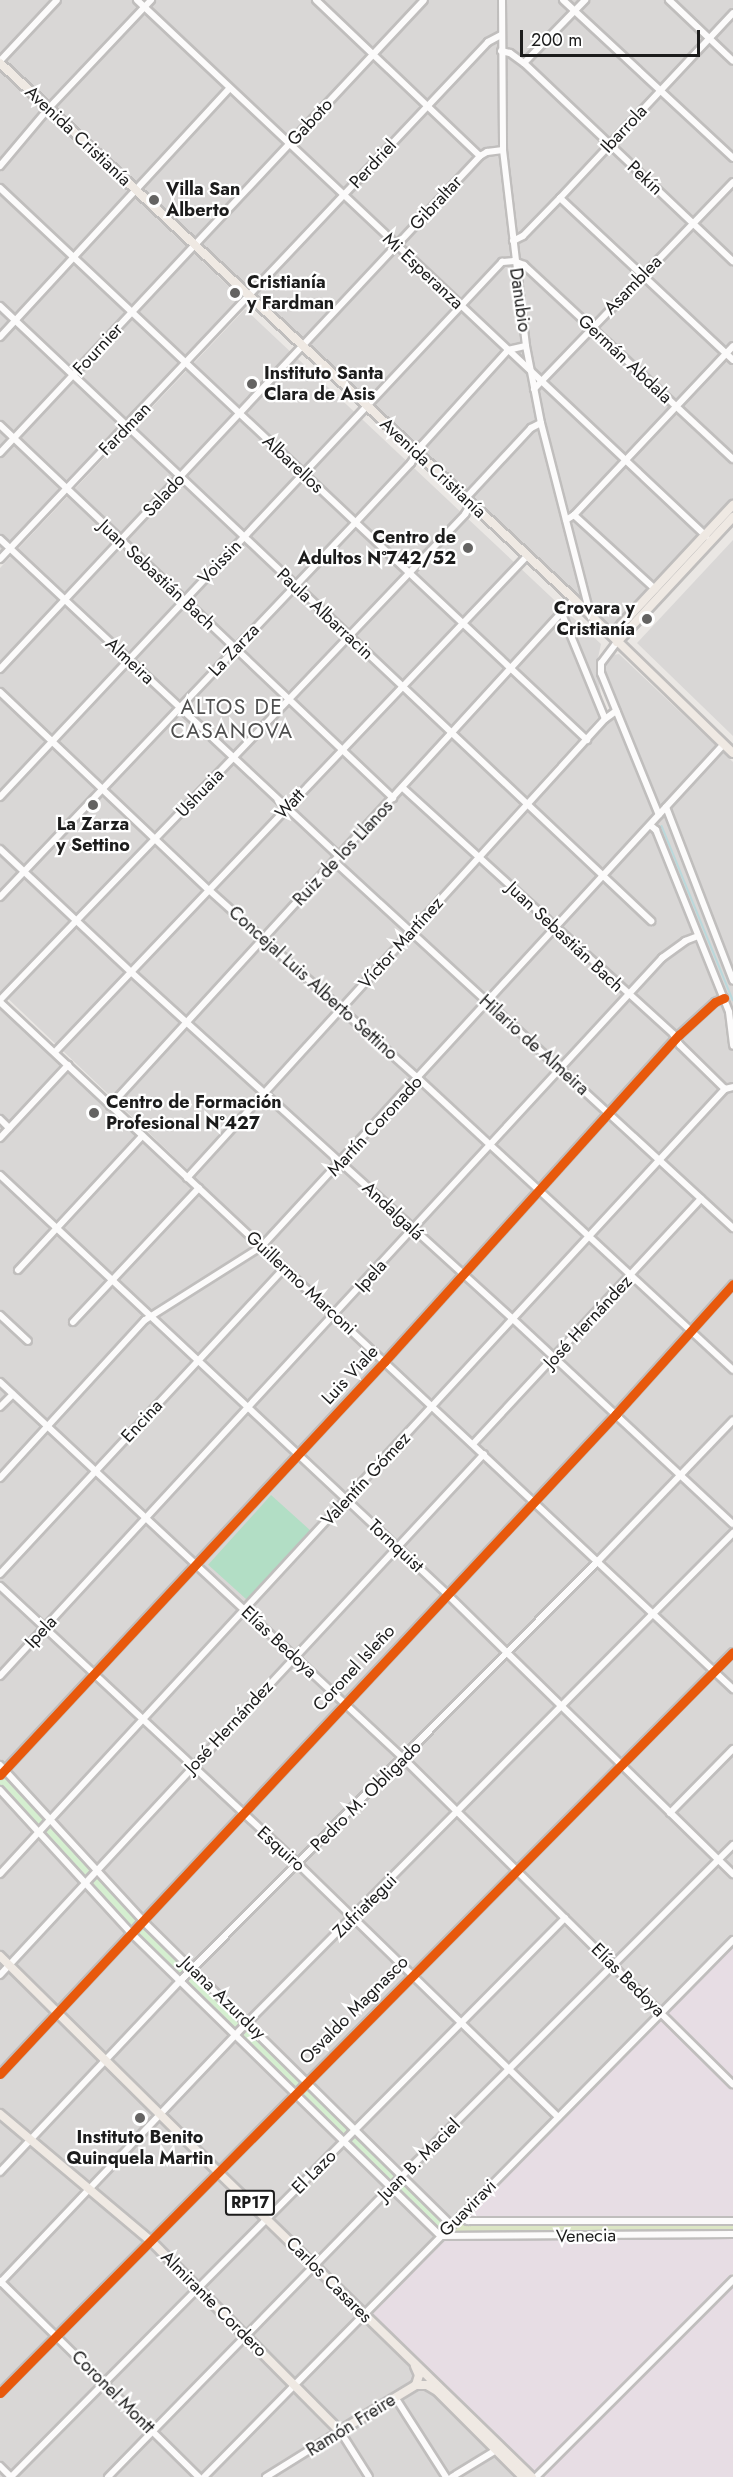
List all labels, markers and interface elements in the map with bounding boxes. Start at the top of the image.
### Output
scale bar [523,18,703,56]
text: 200 m [531,27,582,53]
street label: Avenida Cristianía [20,81,136,191]
street label: Gaboto [283,94,337,150]
street label: Ibarrola [596,100,652,158]
street label: Perdriel [345,135,401,193]
street label: Pekín [623,156,667,200]
street label: Gibraltar [405,171,467,235]
place label: Villa San Alberto [166,179,240,222]
marker: Villa San Alberto [147,193,161,207]
street label: Mi Esperanza [378,228,468,314]
street label: Asamblea [599,251,667,319]
street label: Danubio [505,267,535,333]
place label: Cristianía y Fardman [247,272,334,314]
marker: Cristianía y Fardman [228,286,242,300]
street label: Germán Abdala [573,310,677,408]
street label: Fournier [68,318,128,380]
place label: Instituto Santa Clara de Asis [264,363,384,406]
marker: Instituto Santa Clara de Asis [245,377,259,391]
street label: Fardman [94,398,156,460]
street label: Avenida Cristianía [375,413,491,523]
street label: Albarellos [258,430,328,498]
street label: Salado [139,469,189,521]
street label: Juan Sebastián Bach [94,515,220,635]
place label: Centro de Adultos Nº742/52 [298,527,456,570]
street label: Voissin [194,535,246,589]
marker: Centro de Adultos Nº742/52 [461,541,475,555]
street label: Paula Albarracin [272,564,378,664]
place label: Crovara y Cristianía [554,598,635,640]
marker: Crovara y Cristianía [640,612,654,626]
street label: La Zarza [204,619,264,681]
street label: Almeira [101,633,159,689]
district label: ALTOS DE CASANOVA [170,694,294,744]
street label: Ushuaia [172,764,228,822]
street label: Watt [271,784,309,824]
street label: Ruiz de los Llanos [288,796,398,910]
marker: La Zarza y Settino [86,798,100,812]
place label: La Zarza y Settino [56,814,130,856]
street label: Juan Sebastián Bach [502,877,628,997]
street label: Víctor Martínez [354,893,448,993]
street label: Concejal Luis Alberto Settino [224,901,402,1065]
street label: Hilario de Almeira [475,990,593,1100]
street label: Martín Coronado [323,1071,427,1181]
place label: Centro de Formación Profesional Nº427 [106,1092,282,1134]
marker: Centro de Formación Profesional Nº427 [87,1106,101,1120]
street label: Andalgalá [358,1177,428,1245]
street label: Guillermo Marconi [241,1226,361,1340]
street label: Ipela [351,1255,391,1297]
street label: José Hernández [539,1271,637,1373]
street label: Luis Viale [317,1341,383,1409]
street label: Encina [117,1395,167,1447]
street label: Valentín Gómez [317,1428,415,1530]
street label: Tornquist [364,1515,428,1577]
street label: Elías Bedoya [237,1601,321,1683]
street label: Ipela [21,1611,61,1653]
street label: Coronel Isleño [308,1620,400,1716]
street label: José Hernández [180,1676,278,1778]
street label: Pedro M. Obligado [306,1736,426,1856]
street label: Esquiro [252,1822,310,1876]
street label: Zufriategui [329,1870,401,1942]
street label: Elías Bedoya [587,1939,669,2021]
street label: Osvaldo Magnasco [295,1951,413,2069]
street label: Juana Azurduy [176,1952,270,2044]
marker: Instituto Benito Quinquela Martin [133,2111,147,2125]
street label: Juan B. Maciel [373,2114,465,2206]
place label: Instituto Benito Quinquela Martin [66,2127,214,2170]
street label: El Lazo [287,2145,341,2199]
street label: Guaviravi [435,2175,501,2241]
road number: RP17 [224,2190,276,2216]
street label: Venecia [556,2225,616,2247]
street label: Carlos Casares [281,2232,377,2328]
street label: Almirante Cordero [156,2246,272,2362]
street label: Coronel Montt [67,2346,159,2438]
street label: Ramón Freire [302,2389,400,2461]

